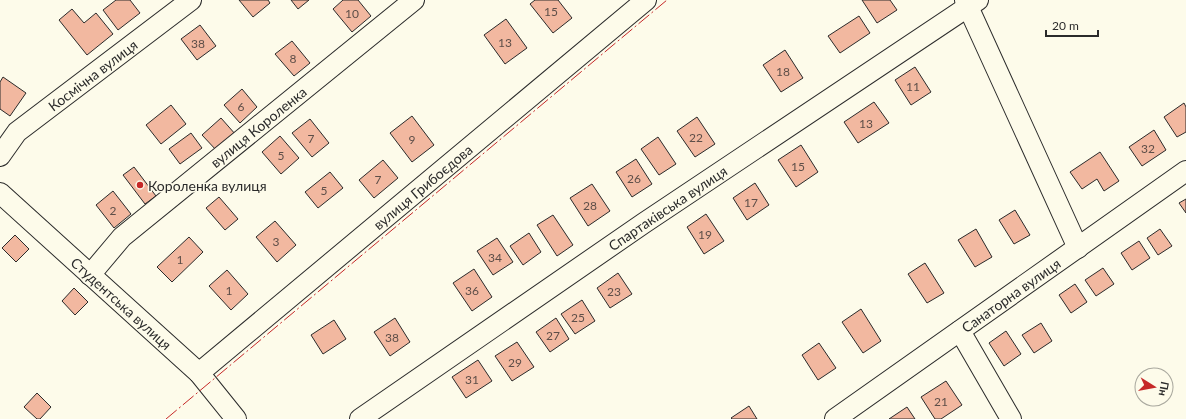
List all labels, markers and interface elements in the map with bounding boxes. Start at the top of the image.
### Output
house number: 15 [544,4,558,19]
house number: 10 [345,6,359,21]
scale bar [1046,12,1098,38]
text: 20 m [1052,18,1079,33]
house number: 13 [498,35,512,50]
street label: Космічна вулиця [44,36,140,114]
house number: 38 [191,36,205,51]
house number: 8 [290,51,297,66]
house number: 18 [776,64,790,79]
house number: 11 [906,79,920,94]
street label: вулиця Короленка [207,82,310,171]
house number: 6 [238,99,245,114]
house number: 13 [859,116,873,131]
house number: 22 [689,130,703,145]
house number: 7 [308,131,315,146]
house number: 9 [409,132,416,147]
street label: вулиця Грибоєдова [369,140,475,233]
house number: 32 [1141,141,1155,156]
house number: 5 [278,148,285,163]
house number: 15 [791,159,805,174]
street label: Спартаківська вулиця [605,162,730,254]
house number: 26 [627,171,641,186]
house number: 7 [375,172,382,187]
place label: Короленка вулиця [148,177,267,194]
marker: Короленка вулиця [135,180,145,190]
house number: 5 [321,183,328,198]
house number: 17 [744,195,758,210]
house number: 28 [583,198,597,213]
house number: 2 [110,203,117,218]
house number: 19 [698,227,712,242]
house number: 3 [273,234,280,249]
house number: 34 [488,250,502,265]
house number: 1 [177,252,184,267]
street label: Студентська вулиця [68,253,175,353]
street label: Санаторна вулиця [958,254,1063,336]
house number: 1 [226,283,233,298]
house number: 36 [465,283,479,298]
house number: 23 [607,284,621,299]
house number: 25 [571,310,585,325]
house number: 27 [546,328,560,343]
house number: 38 [385,330,399,345]
house number: 29 [508,355,522,370]
north arrow [1134,367,1174,407]
house number: 31 [465,372,479,387]
text: Пн [1157,381,1172,397]
house number: 21 [934,394,948,409]

